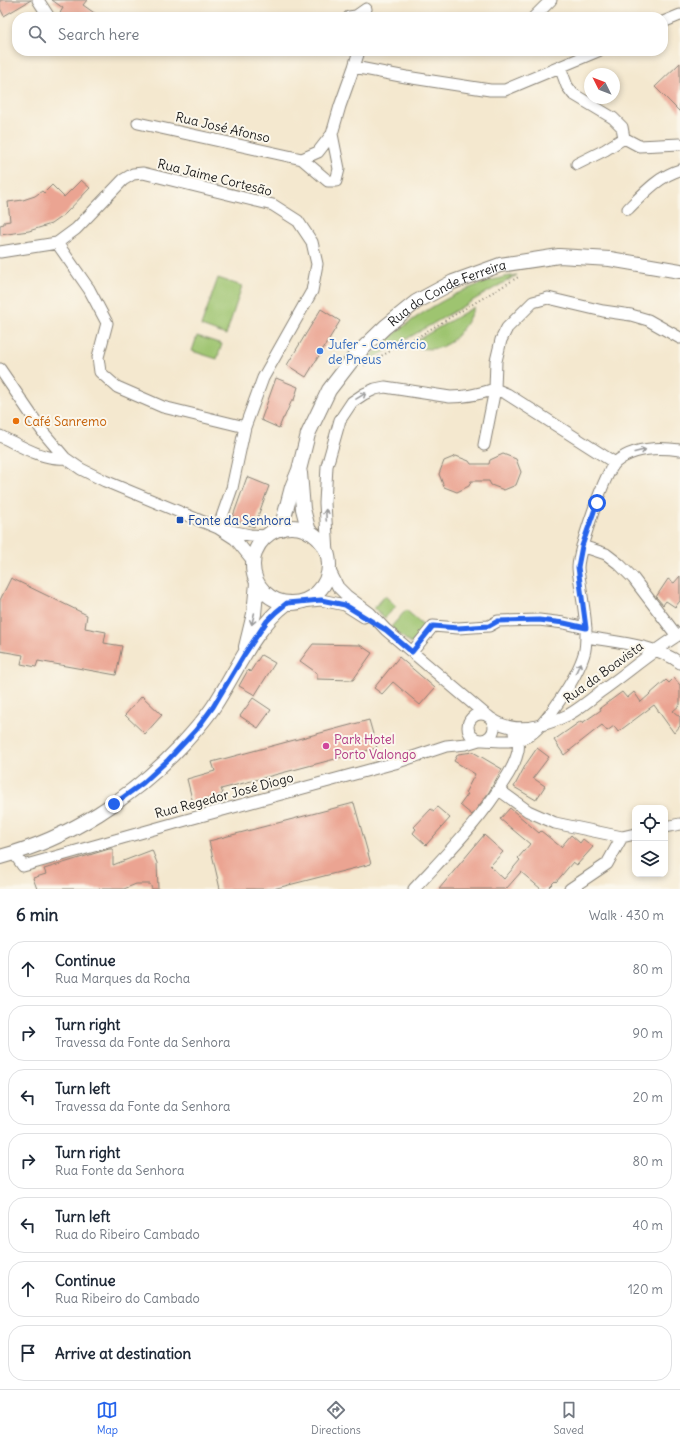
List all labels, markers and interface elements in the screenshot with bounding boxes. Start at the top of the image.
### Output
search box [12,12,668,56]
icon: search [26,23,48,45]
text: Search here [58,25,139,44]
north arrow [584,68,620,104]
street label: Rua José Afonso [174,108,272,147]
street label: Rua Jaime Cortesão [156,155,274,200]
street label: Rua do Conde Ferreira [385,256,507,330]
place label: Jufer - Comércio de Pneus [328,336,426,368]
marker: Jufer - Comércio de Pneus [315,346,325,356]
one-way arrow [355,392,367,400]
place label: Café Sanremo [24,413,107,430]
marker: Café Sanremo [11,416,21,426]
one-way arrow [633,447,646,455]
route start [588,494,606,512]
one-way arrow [322,509,330,522]
place label: Fonte da Senhora [188,512,291,529]
marker: Fonte da Senhora [175,515,185,525]
one-way arrow [248,612,256,625]
street label: Rua da Boavista [560,638,647,707]
one-way arrow [575,662,582,674]
place label: Park Hotel Porto Valongo [334,731,416,763]
marker: Park Hotel Porto Valongo [321,741,331,751]
street label: Rua Regedor José Diogo [153,769,295,822]
route end [105,795,123,813]
map controls [632,805,668,877]
button: locate [632,805,668,841]
button: layers [632,841,668,877]
text: 6 min [16,904,58,926]
text: Walk · 430 m [589,907,664,924]
text: Continue [55,951,116,970]
icon: ahead [17,958,39,980]
text: 80 m [632,961,663,978]
text: Rua Marques da Rocha [55,970,190,987]
text: Turn right [55,1015,120,1034]
icon: right [17,1022,39,1044]
text: 90 m [632,1025,663,1042]
text: Travessa da Fonte da Senhora [55,1034,230,1051]
text: Turn left [55,1079,110,1098]
icon: left [17,1086,39,1108]
text: 20 m [633,1089,663,1106]
text: Travessa da Fonte da Senhora [55,1098,230,1115]
text: Turn right [55,1143,120,1162]
icon: right [17,1150,39,1172]
text: 80 m [632,1153,663,1170]
text: Rua Fonte da Senhora [55,1162,184,1179]
text: Turn left [55,1207,110,1226]
icon: left [17,1214,39,1236]
text: 40 m [632,1217,663,1234]
text: Rua do Ribeiro Cambado [55,1226,200,1243]
text: Continue [55,1271,116,1290]
icon: ahead [17,1278,39,1300]
text: 120 m [628,1281,663,1298]
text: Rua Ribeiro do Cambado [55,1290,200,1307]
icon: arrive [17,1342,39,1364]
text: Arrive at destination [55,1344,191,1363]
tab: Map [96,1399,118,1437]
tab: Directions [311,1399,361,1437]
tab: Saved [553,1399,584,1437]

